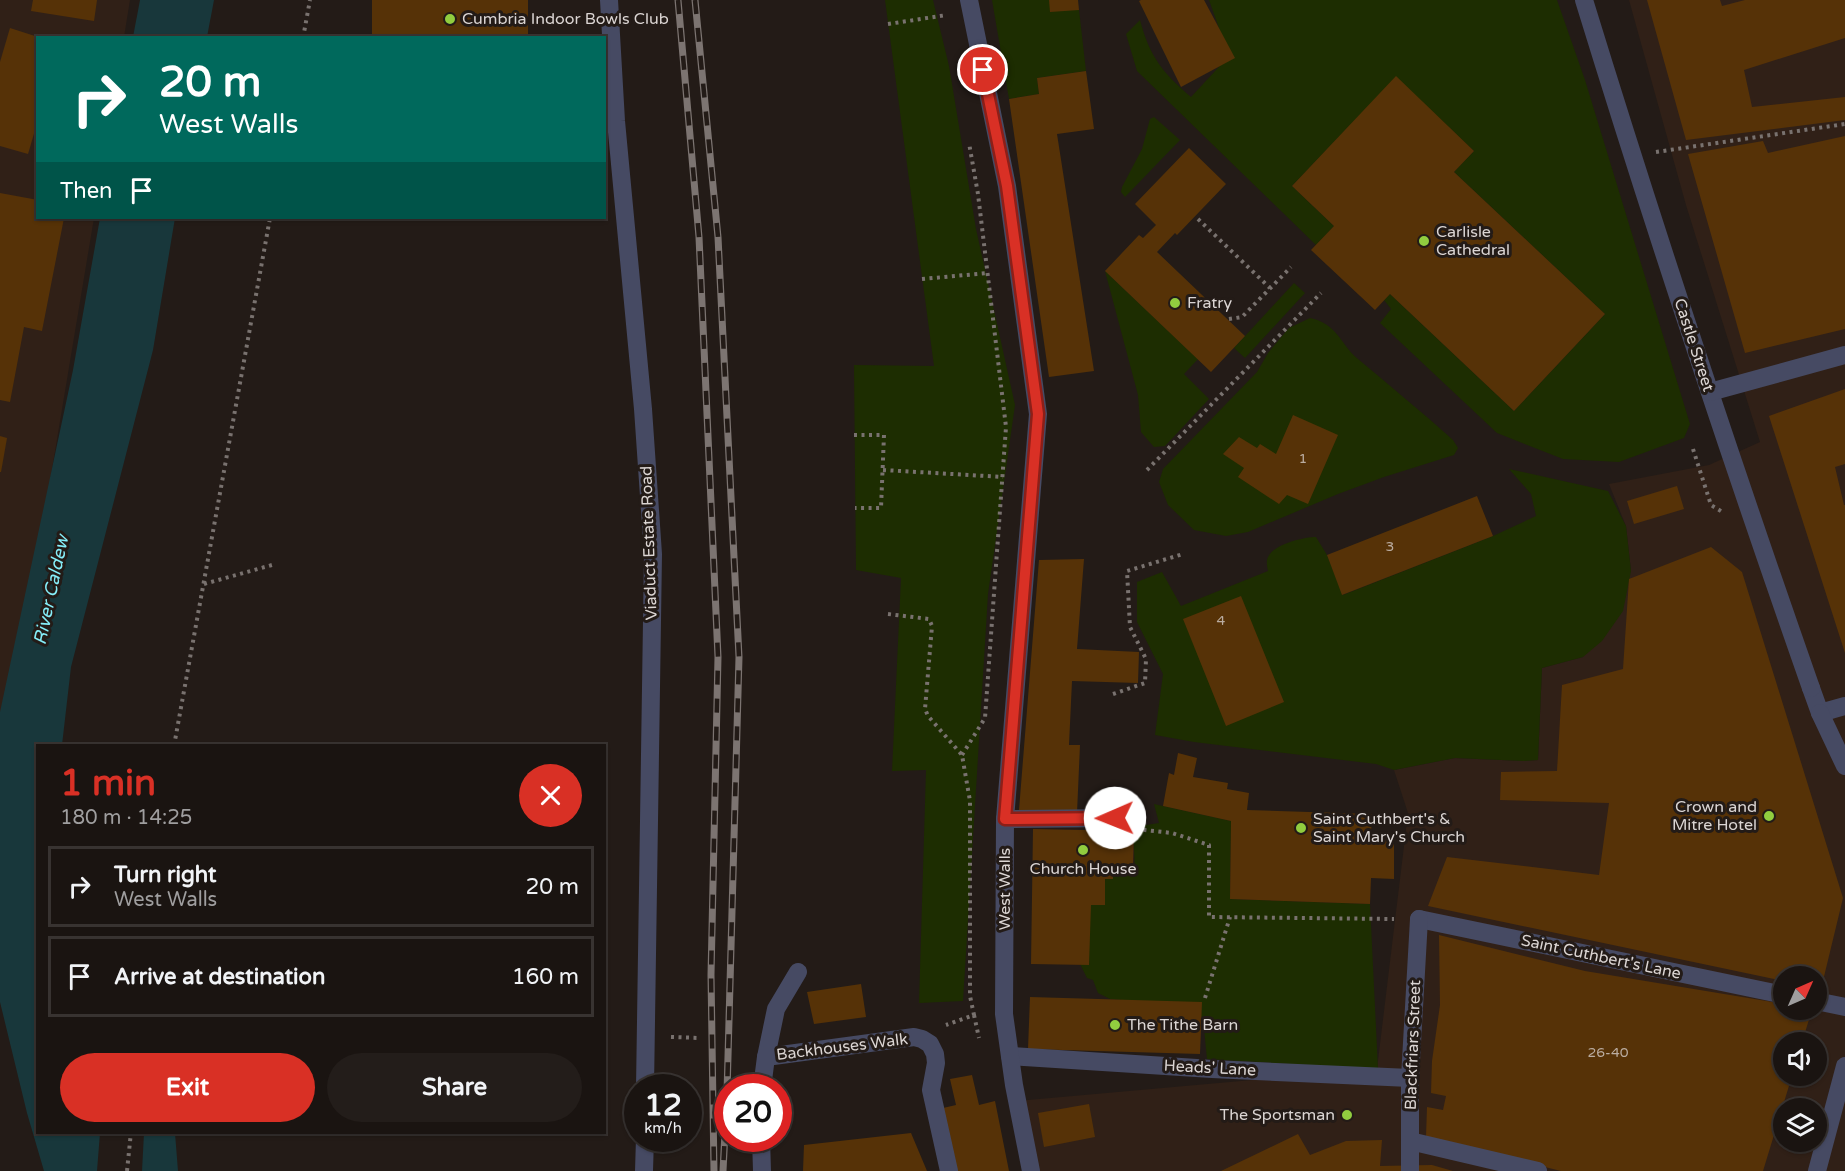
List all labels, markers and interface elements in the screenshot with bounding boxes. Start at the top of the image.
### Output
place label: Cumbria Indoor Bowls Club [462,9,669,29]
marker: Cumbria Indoor Bowls Club [443,12,457,26]
pin [957,44,1008,95]
icon: arrive [966,53,999,86]
text: 20 m [159,57,261,108]
icon: right [60,60,138,138]
text: West Walls [159,108,298,141]
icon: arrive [125,174,158,207]
text: Then [60,178,113,204]
place label: Carlisle Cathedral [1436,222,1510,260]
marker: Carlisle Cathedral [1417,234,1431,248]
place label: Fratry [1187,293,1232,313]
marker: Fratry [1168,296,1182,310]
street label: Castle Street [1670,296,1718,394]
house number: 1 [1299,450,1307,467]
street label: Viaduct Estate Road [636,465,662,621]
water label: River Caldew [29,532,74,647]
house number: 3 [1386,538,1394,555]
house number: 4 [1217,612,1226,629]
text: 1 min [60,762,156,805]
button: close [519,764,582,827]
position arrow [1083,786,1147,850]
place label: Crown and Mitre Hotel [1672,797,1757,835]
text: 180 m · 14:25 [60,806,192,830]
place label: Saint Cuthbert's & Saint Mary's Church [1313,809,1465,847]
marker: Crown and Mitre Hotel [1762,809,1776,823]
marker: Saint Cuthbert's & Saint Mary's Church [1294,821,1308,835]
marker: Church House [1076,843,1090,857]
street label: West Walls [995,848,1015,930]
place label: Church House [1030,859,1136,879]
text: Turn right [114,862,216,888]
icon: right [63,870,96,903]
text: 20 m [525,874,579,900]
text: West Walls [114,888,217,912]
street label: Saint Cuthbert's Lane [1519,930,1683,984]
icon: arrive [63,960,96,993]
text: Arrive at destination [114,964,325,990]
text: 160 m [512,964,579,990]
north arrow [1773,966,1827,1020]
map controls [1773,966,1827,1152]
street label: Blackfriars Street [1401,980,1425,1110]
place label: The Tithe Barn [1127,1015,1238,1035]
marker: The Tithe Barn [1108,1018,1122,1032]
street label: Backhouses Walk [775,1029,909,1065]
button: sound [1773,1032,1827,1086]
house number: 26-40 [1587,1044,1629,1061]
button: Exit [60,1053,315,1122]
button: Share [327,1053,582,1122]
street label: Heads' Lane [1163,1056,1257,1080]
speed limit sign: 20 [714,1074,792,1152]
text: 12 [644,1087,682,1124]
button: layers [1773,1098,1827,1152]
place label: The Sportsman [1219,1105,1335,1125]
marker: The Sportsman [1340,1108,1354,1122]
text: km/h [644,1119,682,1137]

